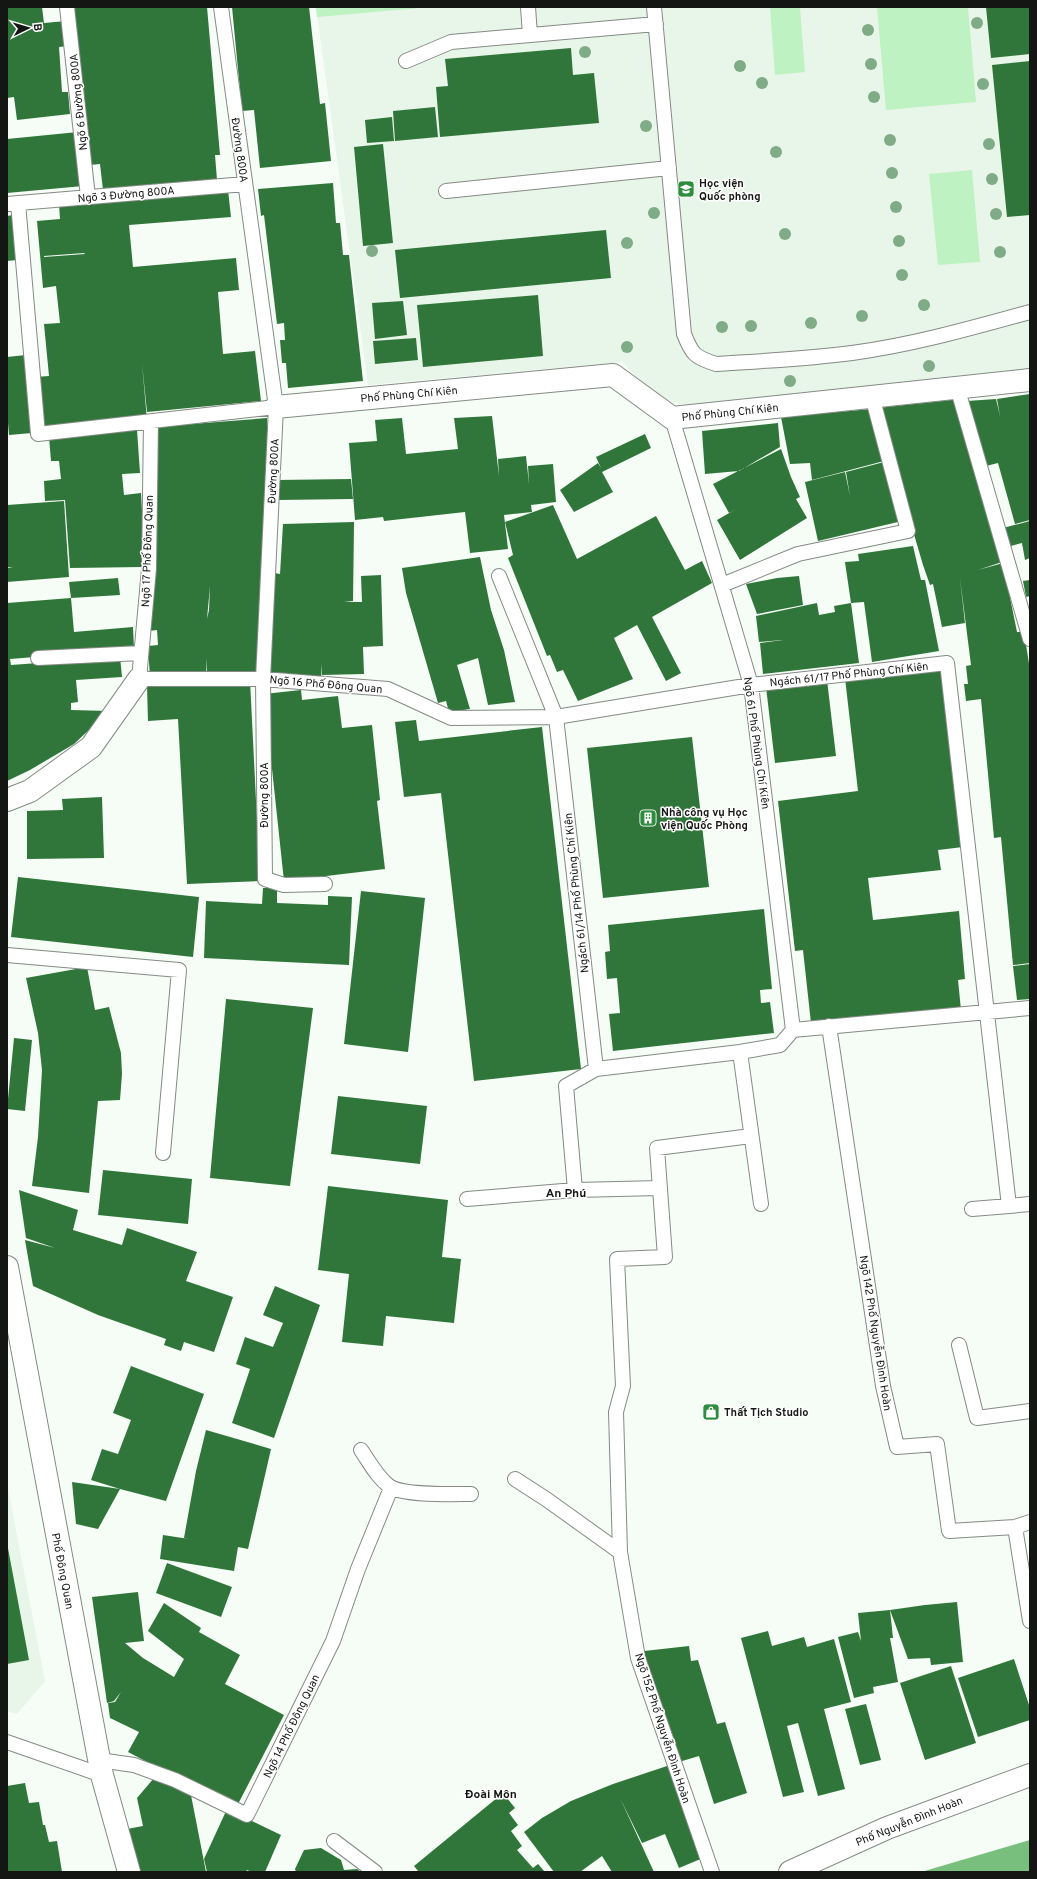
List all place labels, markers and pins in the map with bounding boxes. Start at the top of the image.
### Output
place label: Học viện Quốc phòng [699,177,761,204]
school or university icon: Học viện Quốc phòng [676,179,696,199]
place label: Nhà công vụ Học viện Quốc Phòng [661,806,748,833]
building icon: Nhà công vụ Học viện Quốc Phòng [638,808,658,828]
shop icon: Thất Tịch Studio [701,1402,721,1422]
place label: Thất Tịch Studio [724,1406,809,1420]

